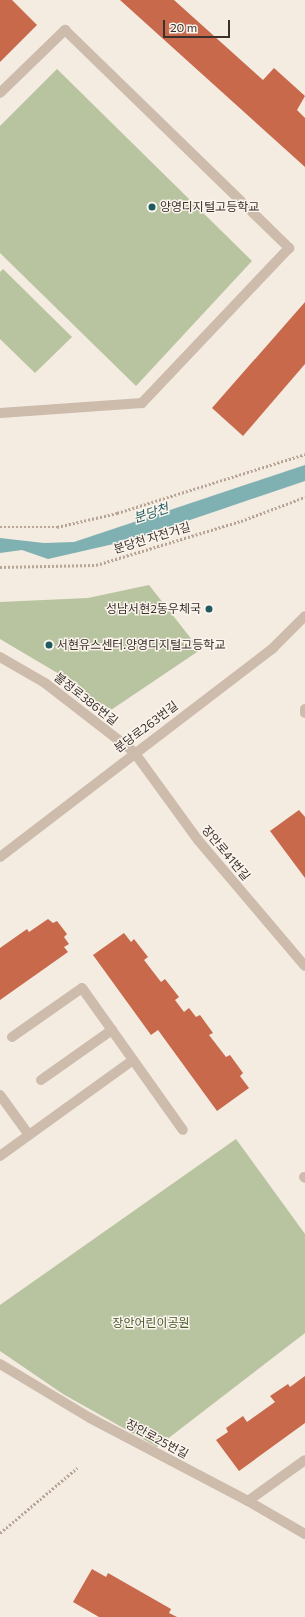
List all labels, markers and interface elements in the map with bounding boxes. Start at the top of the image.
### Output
scale bar [165,12,232,38]
text: 20 m [170,20,197,34]
place label: 양영디지털고등학교 [160,200,259,214]
marker: 양영디지털고등학교 [147,202,157,212]
water label: 분당천 [132,500,170,526]
street label: 분당천 자전거길 [112,519,192,557]
place label: 성남서현2동우체국 [106,602,201,616]
marker: 성남서현2동우체국 [204,604,214,614]
place label: 서현유스센터.양영디지털고등학교 [57,638,225,652]
marker: 서현유스센터.양영디지털고등학교 [44,640,54,650]
street label: 불정로386번길 [51,670,121,728]
street label: 분당로263번길 [111,698,181,756]
street label: 장안로41번길 [199,823,253,883]
park label: 장안어린이공원 [112,1316,190,1330]
street label: 장안로25번길 [123,1417,191,1461]

